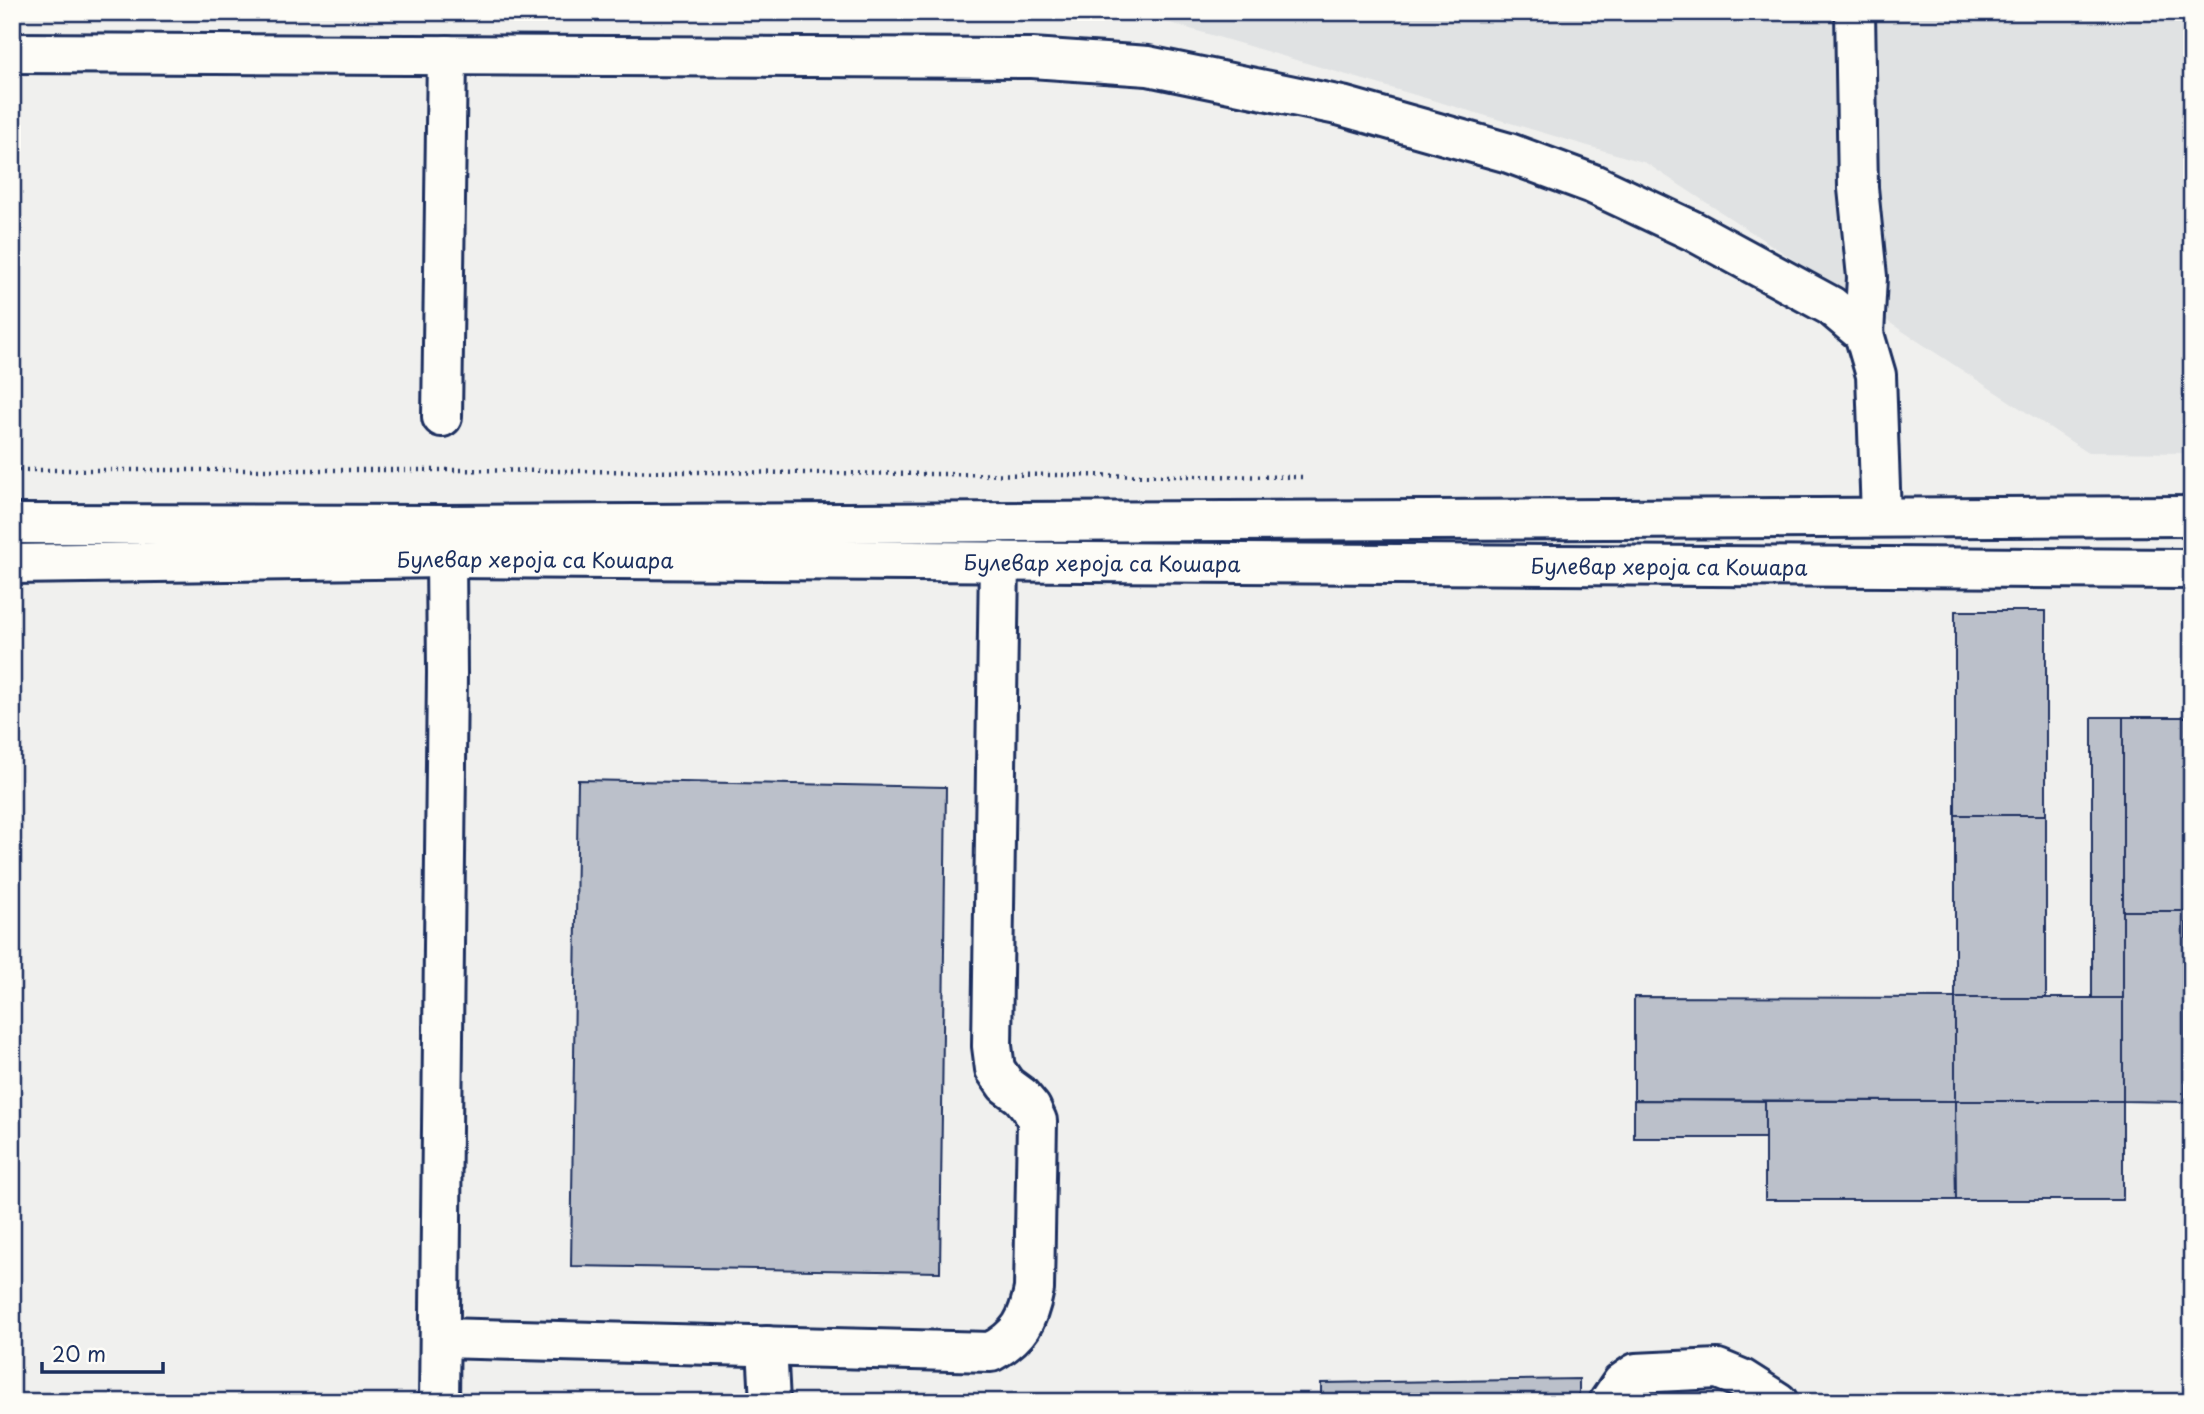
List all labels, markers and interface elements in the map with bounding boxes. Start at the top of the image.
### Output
street label: Булевар хероја са Кошара [396,542,674,575]
street label: Булевар хероја са Кошара [963,545,1241,579]
street label: Булевар хероја са Кошара [1530,549,1808,583]
scale bar [42,1330,163,1374]
text: 20 m [52,1337,106,1369]

